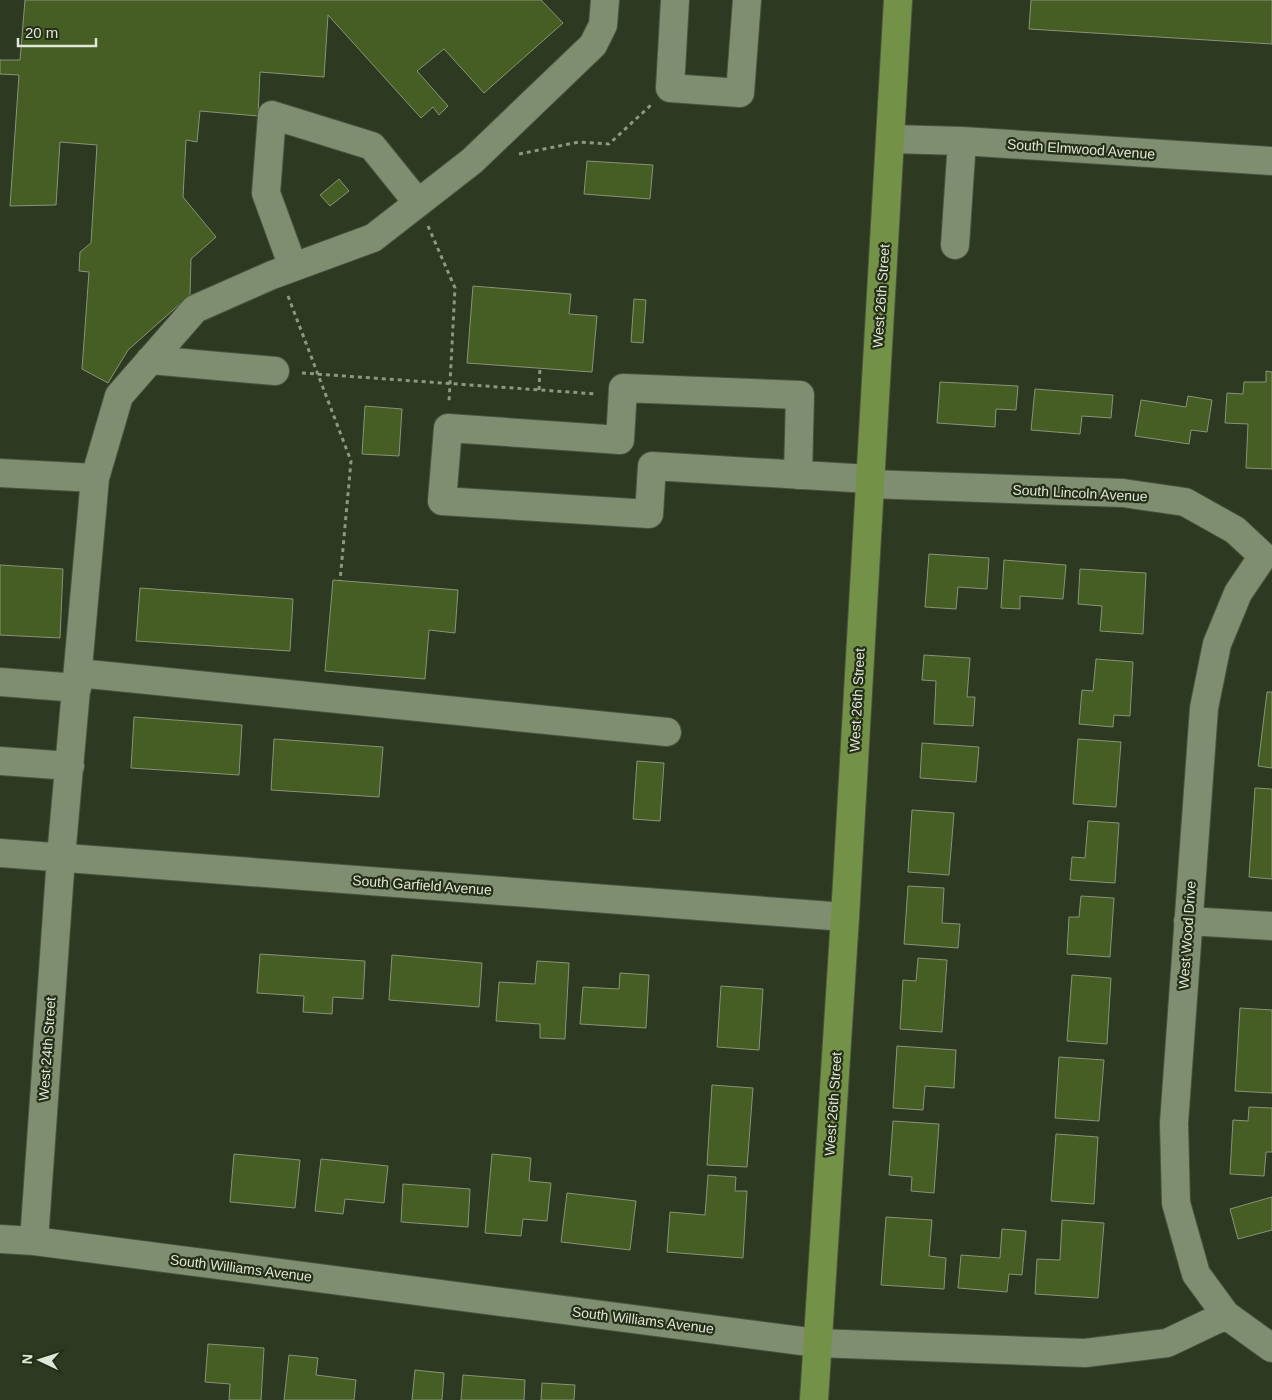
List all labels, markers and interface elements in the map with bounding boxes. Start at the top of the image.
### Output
scale bar [18,15,95,47]
text: 20 m [25,24,58,41]
street label: South Elmwood Avenue [1006,136,1156,162]
street label: West 26th Street [869,243,893,348]
street label: South Lincoln Avenue [1012,481,1148,505]
street label: West 26th Street [846,648,868,752]
street label: South Garfield Avenue [352,872,493,898]
street label: West Wood Drive [1175,880,1199,990]
street label: West 24th Street [35,996,59,1101]
street label: West 26th Street [821,1051,845,1156]
street label: South Williams Avenue [169,1251,313,1285]
street label: South Williams Avenue [571,1303,715,1337]
north arrow [15,1335,65,1385]
text: N [19,1353,35,1365]

